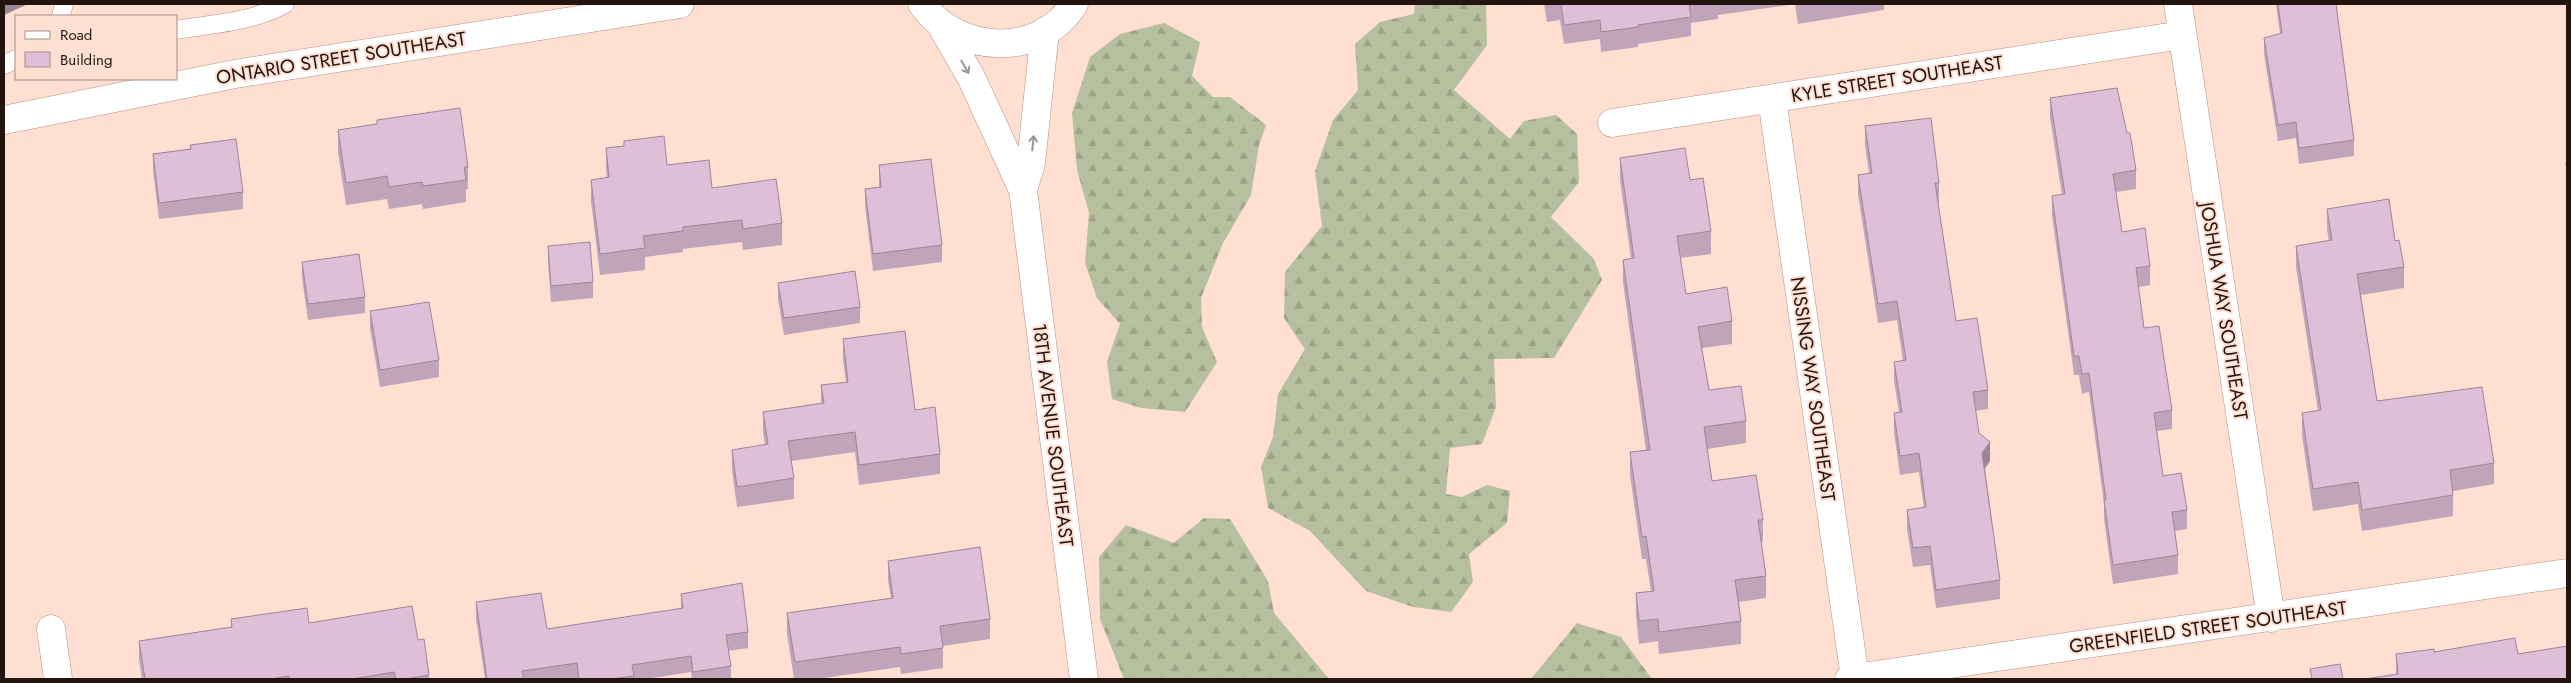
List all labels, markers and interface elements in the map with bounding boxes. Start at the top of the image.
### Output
legend [15,15,178,80]
text: Road [60,24,92,46]
street label: ONTARIO STREET SOUTHEAST [214,25,468,91]
text: Building [60,49,112,71]
street label: KYLE STREET SOUTHEAST [1789,49,2005,109]
one-way arrow [961,59,971,73]
one-way arrow [1028,135,1038,151]
street label: JOSHUA WAY SOUTHEAST [2193,197,2255,422]
street label: NISSING WAY SOUTHEAST [1784,275,1842,503]
street label: 18TH AVENUE SOUTHEAST [1026,322,1080,548]
street label: GREENFIELD STREET SOUTHEAST [2067,594,2349,660]

